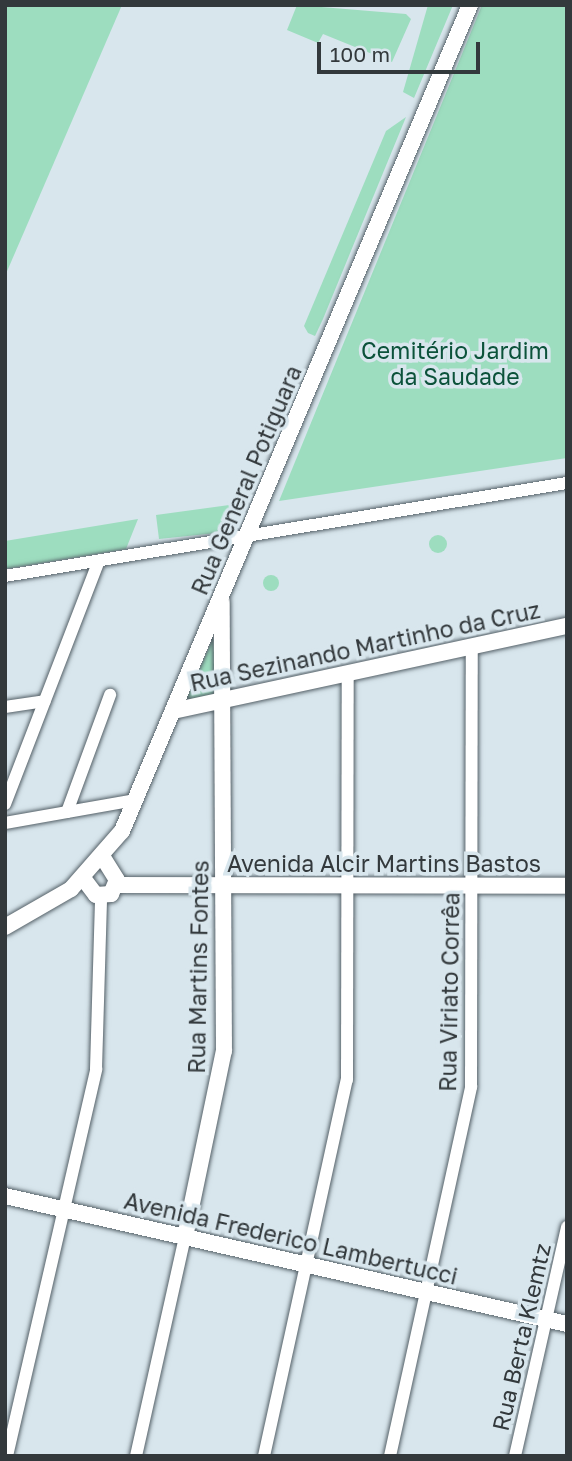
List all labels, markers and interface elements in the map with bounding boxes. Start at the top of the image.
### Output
scale bar [320,28,483,72]
text: 100 m [330,41,390,67]
park label: Cemitério Jardim da Saudade [361,336,549,390]
street label: Rua General Potiguara [185,361,307,599]
street label: Rua Sezinando Martinho da Cruz [187,595,543,697]
street label: Avenida Alcir Martins Bastos [227,849,541,877]
street label: Rua Martins Fontes [182,860,214,1074]
street label: Rua Viriato Corrêa [433,892,465,1092]
street label: Avenida Frederico Lambertucci [122,1186,460,1290]
street label: Rua Berta Klemtz [486,1241,556,1433]

